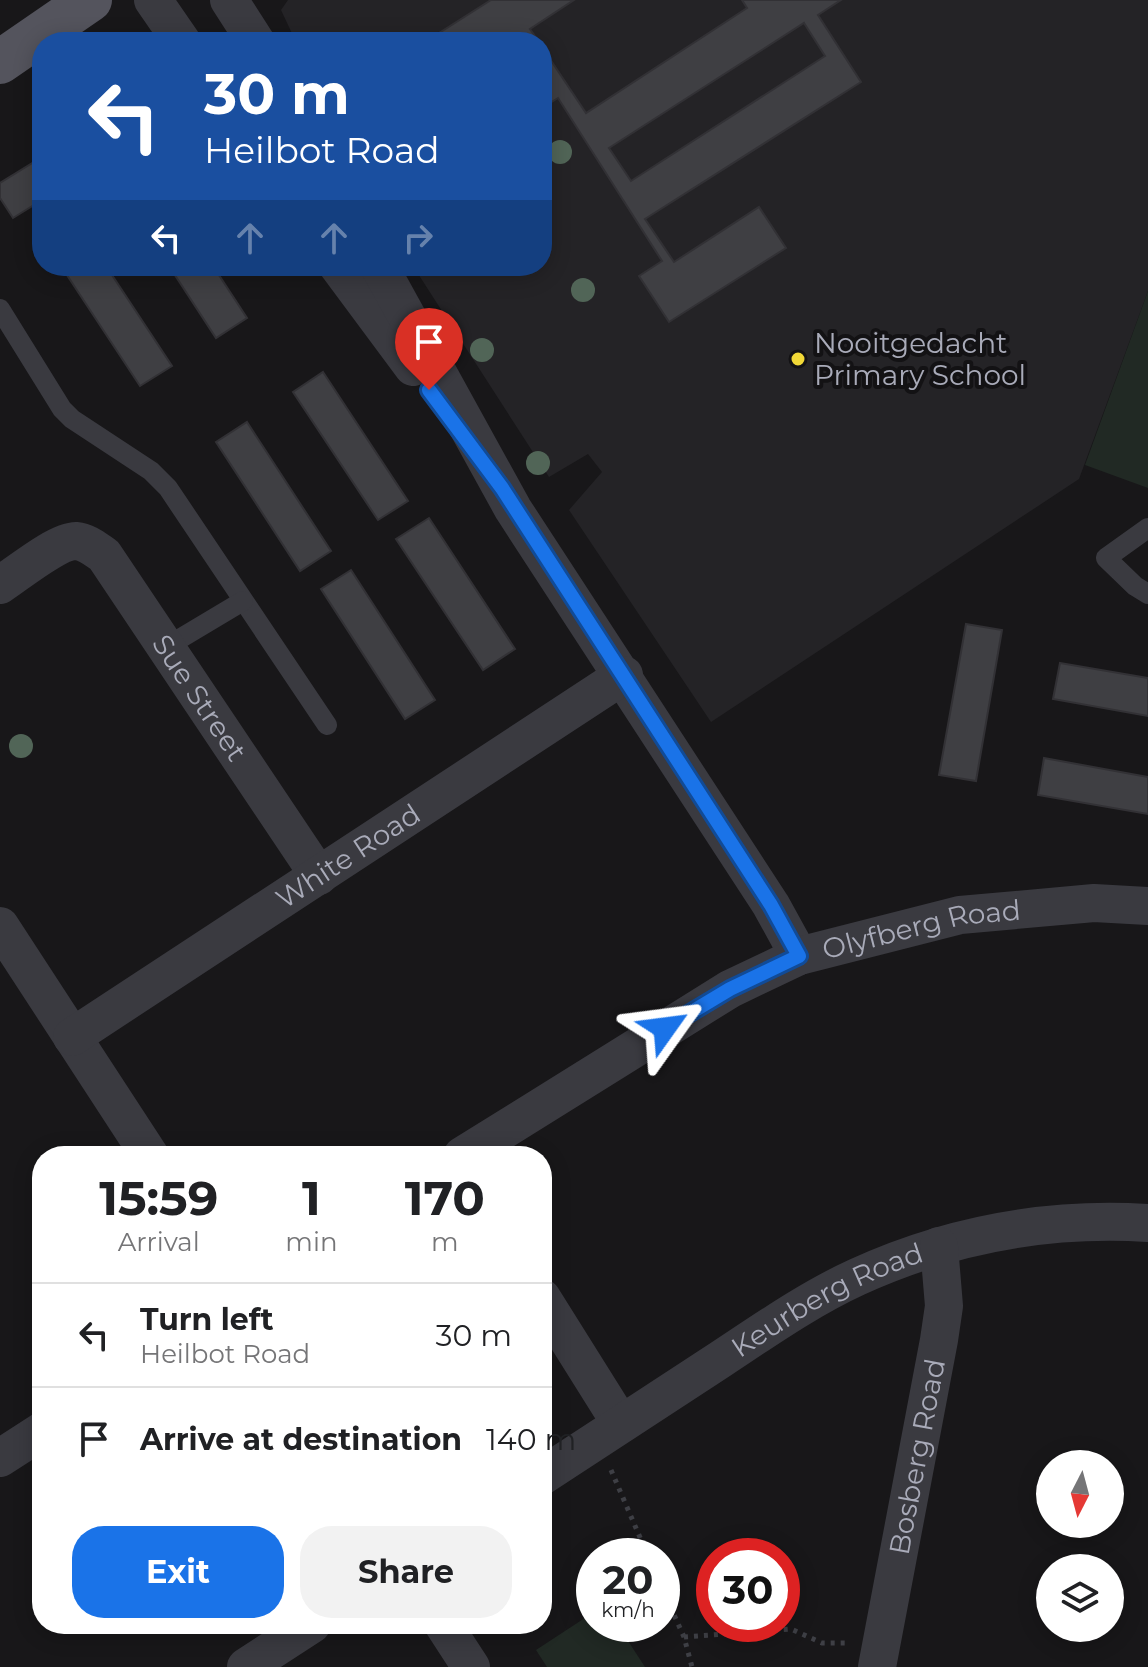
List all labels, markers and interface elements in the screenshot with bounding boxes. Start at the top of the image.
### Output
text: 30 m [204,60,350,128]
icon: left [72,64,176,168]
text: Heilbot Road [204,128,440,172]
icon: left [144,216,188,260]
icon: ahead [228,216,272,260]
icon: ahead [312,216,356,260]
icon: right [396,216,440,260]
pin [395,308,463,390]
icon: arrive [407,320,451,364]
place label: Nooitgedacht Primary School [814,326,1026,392]
marker: Nooitgedacht Primary School [789,350,807,368]
street label: Sue Street [145,628,254,767]
street label: White Road [270,797,426,916]
street label: Olyfberg Road [819,893,1022,966]
position arrow [623,986,707,1070]
text: 15:59 [99,1169,218,1227]
text: 1 [302,1169,321,1227]
text: 170 [405,1169,485,1227]
text: Arrival [118,1226,200,1258]
text: min [285,1226,338,1258]
text: m [431,1226,459,1258]
street label: Keurberg Road [725,1236,927,1364]
text: Turn left [140,1301,273,1338]
icon: left [72,1313,116,1357]
text: 30 m [436,1317,512,1354]
text: Heilbot Road [140,1338,310,1370]
street label: Bosberg Road [882,1356,952,1558]
icon: arrive [72,1417,116,1461]
text: Arrive at destination [140,1421,462,1458]
text: 140 m [486,1421,576,1458]
north arrow [1036,1450,1124,1538]
map controls [1036,1450,1124,1642]
button: Exit [72,1526,284,1618]
button: Share [300,1526,512,1618]
speed limit sign: 30 [696,1538,800,1642]
button: layers [1036,1554,1124,1642]
text: 20 [603,1555,653,1604]
text: km/h [601,1598,655,1622]

